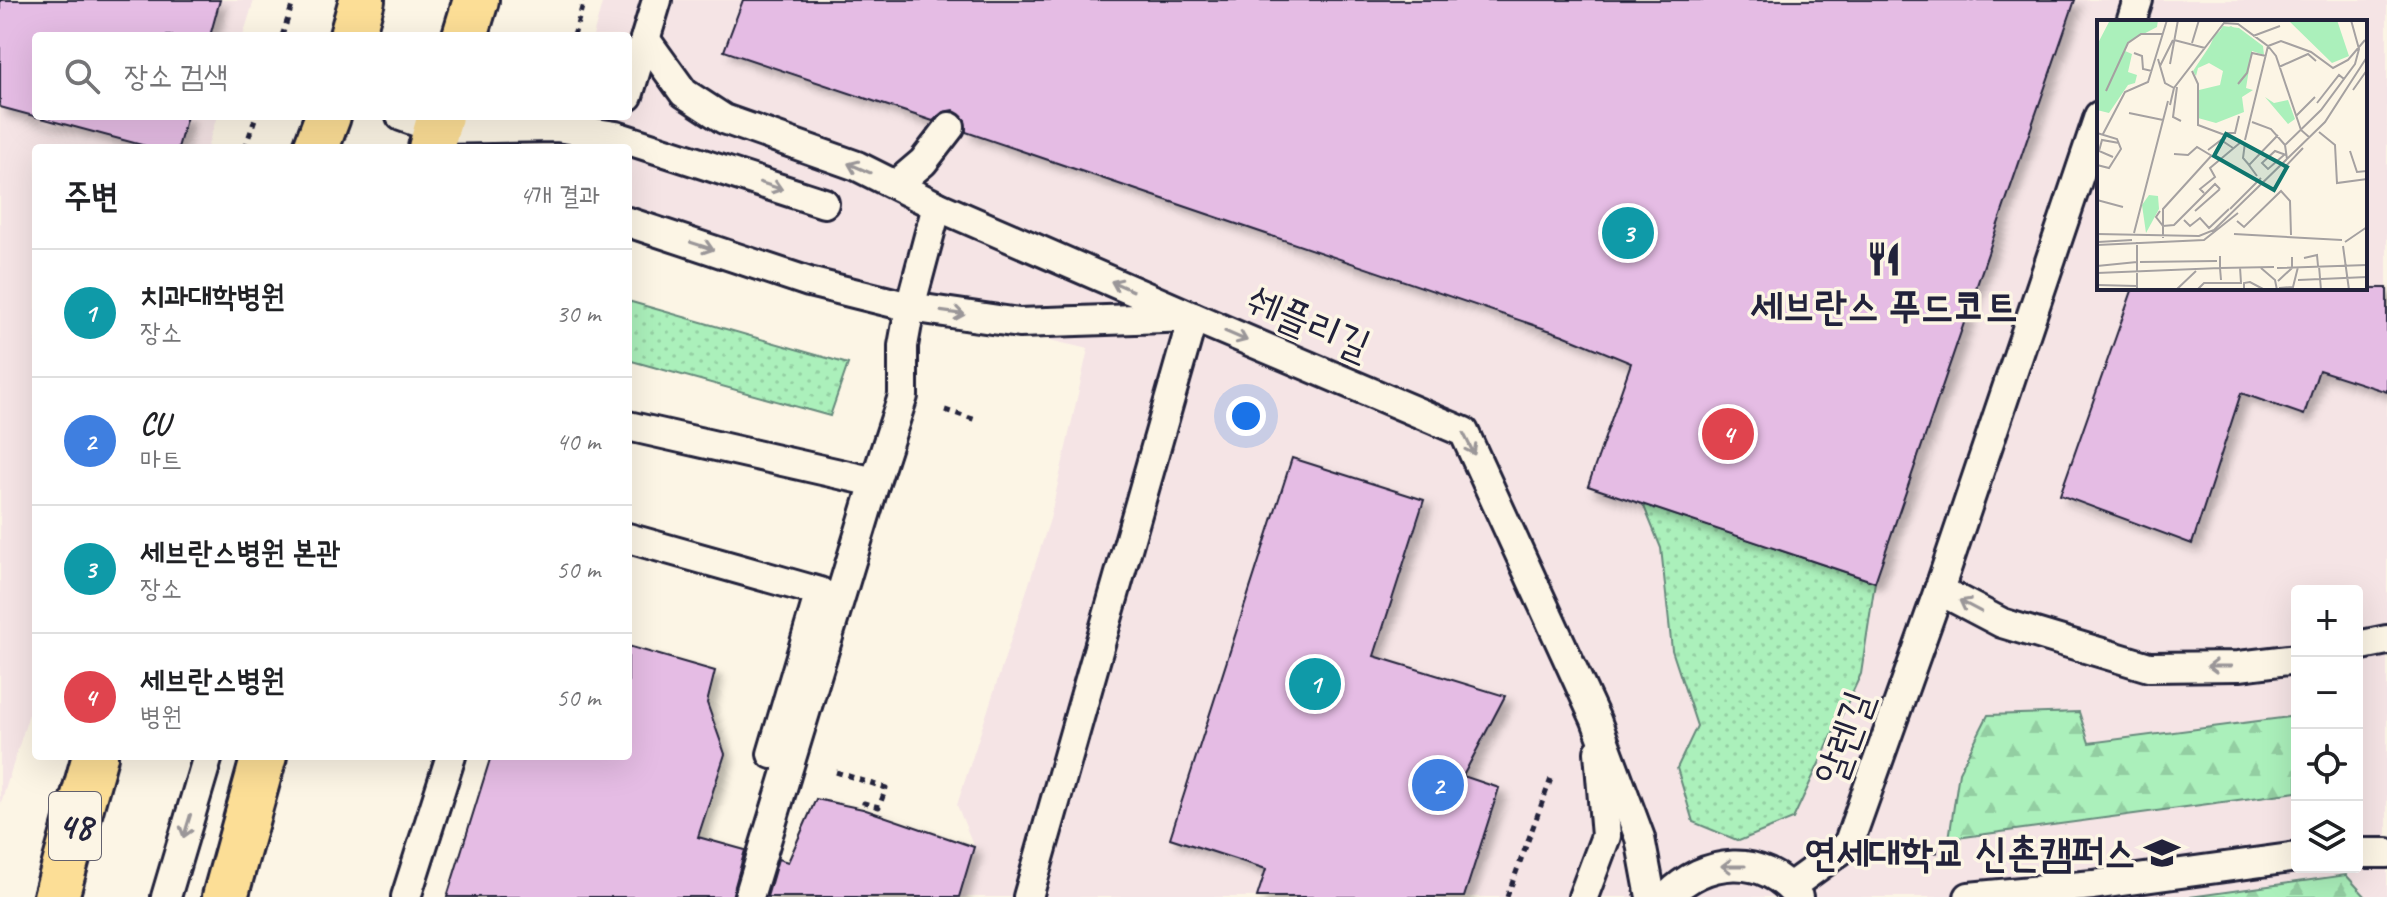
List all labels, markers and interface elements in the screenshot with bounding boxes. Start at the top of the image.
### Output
inset map [2097,20,2367,290]
search box [32,32,632,120]
icon: search [60,54,104,98]
text: 장소 검색 [124,57,228,95]
one-way arrow [847,160,872,174]
text: 주변 [64,174,119,217]
text: 4개 결과 [519,179,600,212]
one-way arrow [758,179,783,194]
pin: 3 [1602,203,1654,263]
one-way arrow [689,240,714,255]
restaurant icon: 세브란스 푸드코트 [1865,240,1903,278]
street label: 쉐플리길 [1240,275,1378,371]
text: 치과대학병원 [140,277,285,315]
one-way arrow [1110,278,1135,293]
place label: 세브란스 푸드코트 [1750,281,2018,331]
text: 1 [84,297,96,330]
text: 30 m [556,297,600,330]
one-way arrow [939,306,965,321]
text: 장소 [140,316,182,349]
one-way arrow [1223,329,1248,344]
your location [1226,396,1266,436]
pin: 4 [1702,404,1754,464]
text: CU [140,405,168,443]
text: 2 [84,425,96,458]
text: 40 m [556,425,600,458]
one-way arrow [1462,432,1477,455]
text: 마트 [140,443,182,476]
text: 세브란스병원 본관 [140,533,340,571]
text: 3 [84,553,96,586]
text: 50 m [556,553,600,586]
text: 장소 [140,572,182,605]
map controls [2291,585,2363,873]
button: + [2291,585,2363,657]
one-way arrow [1959,598,1982,614]
pin: 1 [1289,654,1341,714]
button: − [2291,657,2363,729]
one-way arrow [2207,658,2233,674]
text: 세브란스병원 [140,661,285,699]
text: 4 [84,681,96,714]
text: 50 m [556,681,600,714]
street label: 알렌길 [1804,684,1884,792]
text: 병원 [140,700,182,733]
button: locate [2291,729,2363,801]
pin: 2 [1412,755,1464,815]
road number: 48 [49,792,101,860]
button: layers [2291,801,2363,873]
one-way arrow [179,813,194,839]
place label: 연세대학교 신촌캠퍼스 [1804,828,2136,878]
school or university icon: 연세대학교 신촌캠퍼스 [2143,834,2181,872]
one-way arrow [1720,858,1747,874]

